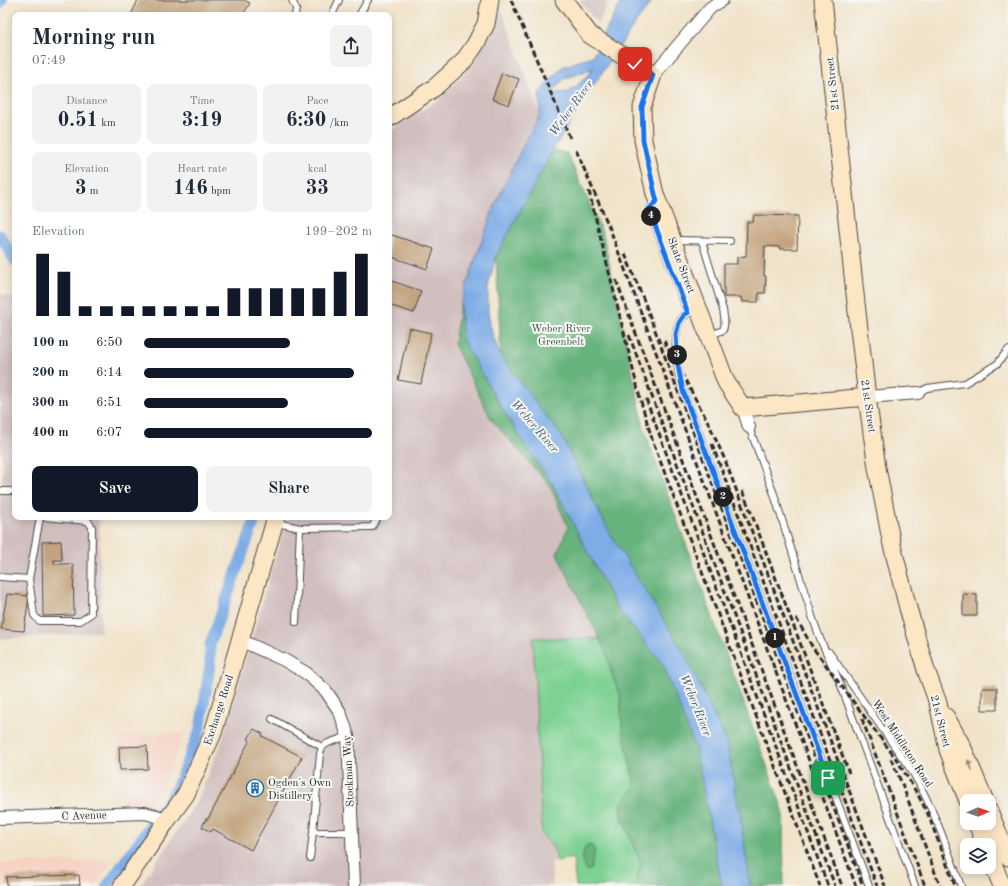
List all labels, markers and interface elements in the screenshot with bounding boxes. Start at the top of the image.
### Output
button: share [330,25,372,67]
text: Morning run [32,27,155,49]
pin [618,47,652,81]
icon: check [624,53,646,75]
text: 07:49 [32,54,66,67]
street label: 21st Street [825,56,842,111]
water label: Weber River [548,78,596,139]
text: Distance [66,96,107,107]
text: Time [190,96,214,107]
text: Pace [306,96,328,107]
text: 0.51 [58,111,98,131]
text: 3:19 [182,111,222,131]
text: 6:30 [286,111,326,131]
text: km [98,118,116,129]
text: /km [326,118,349,129]
text: Elevation [64,164,109,175]
text: Heart rate [177,164,227,175]
text: kcal [308,164,327,175]
text: 3 [75,179,87,199]
text: 146 [173,179,208,199]
text: 33 [306,179,329,199]
text: m [87,186,98,197]
text: bpm [208,186,231,197]
pin: 4 [641,206,661,226]
text: 4 [648,210,654,221]
text: Elevation [32,225,85,238]
text: 199–202 m [305,225,372,238]
street label: Skate Street [665,236,696,295]
park label: Weber River Greenbelt [531,324,591,348]
text: 100 m [32,336,69,349]
text: 6:50 [96,336,122,349]
pin: 3 [667,345,687,365]
text: 3 [674,349,680,360]
text: 200 m [32,366,69,379]
text: 6:14 [96,366,122,379]
street label: 21st Street [858,379,877,434]
text: 300 m [32,396,69,409]
text: 6:51 [96,396,122,409]
water label: Weber River [508,398,561,456]
text: 400 m [32,426,69,439]
text: 6:07 [96,426,122,439]
button: Save [32,466,198,512]
button: Share [206,466,372,512]
pin: 2 [713,487,733,507]
text: 2 [720,491,726,502]
pin: 1 [765,628,785,648]
text: 1 [772,632,778,643]
street label: Exchange Road [203,673,236,747]
water label: Weber River [677,673,713,739]
street label: 21st Street [928,694,951,749]
street label: West Middleton Road [869,698,934,790]
street label: Stockman Way [342,735,357,807]
one-way arrow [967,758,973,770]
pin [811,761,845,795]
icon: arrive [817,767,839,789]
building icon: Ogden's Own Distillery [245,778,265,798]
place label: Ogden's Own Distillery [268,778,331,802]
north arrow [960,794,996,830]
map controls [960,794,996,874]
street label: C Avenue [61,810,107,823]
button: layers [960,838,996,874]

